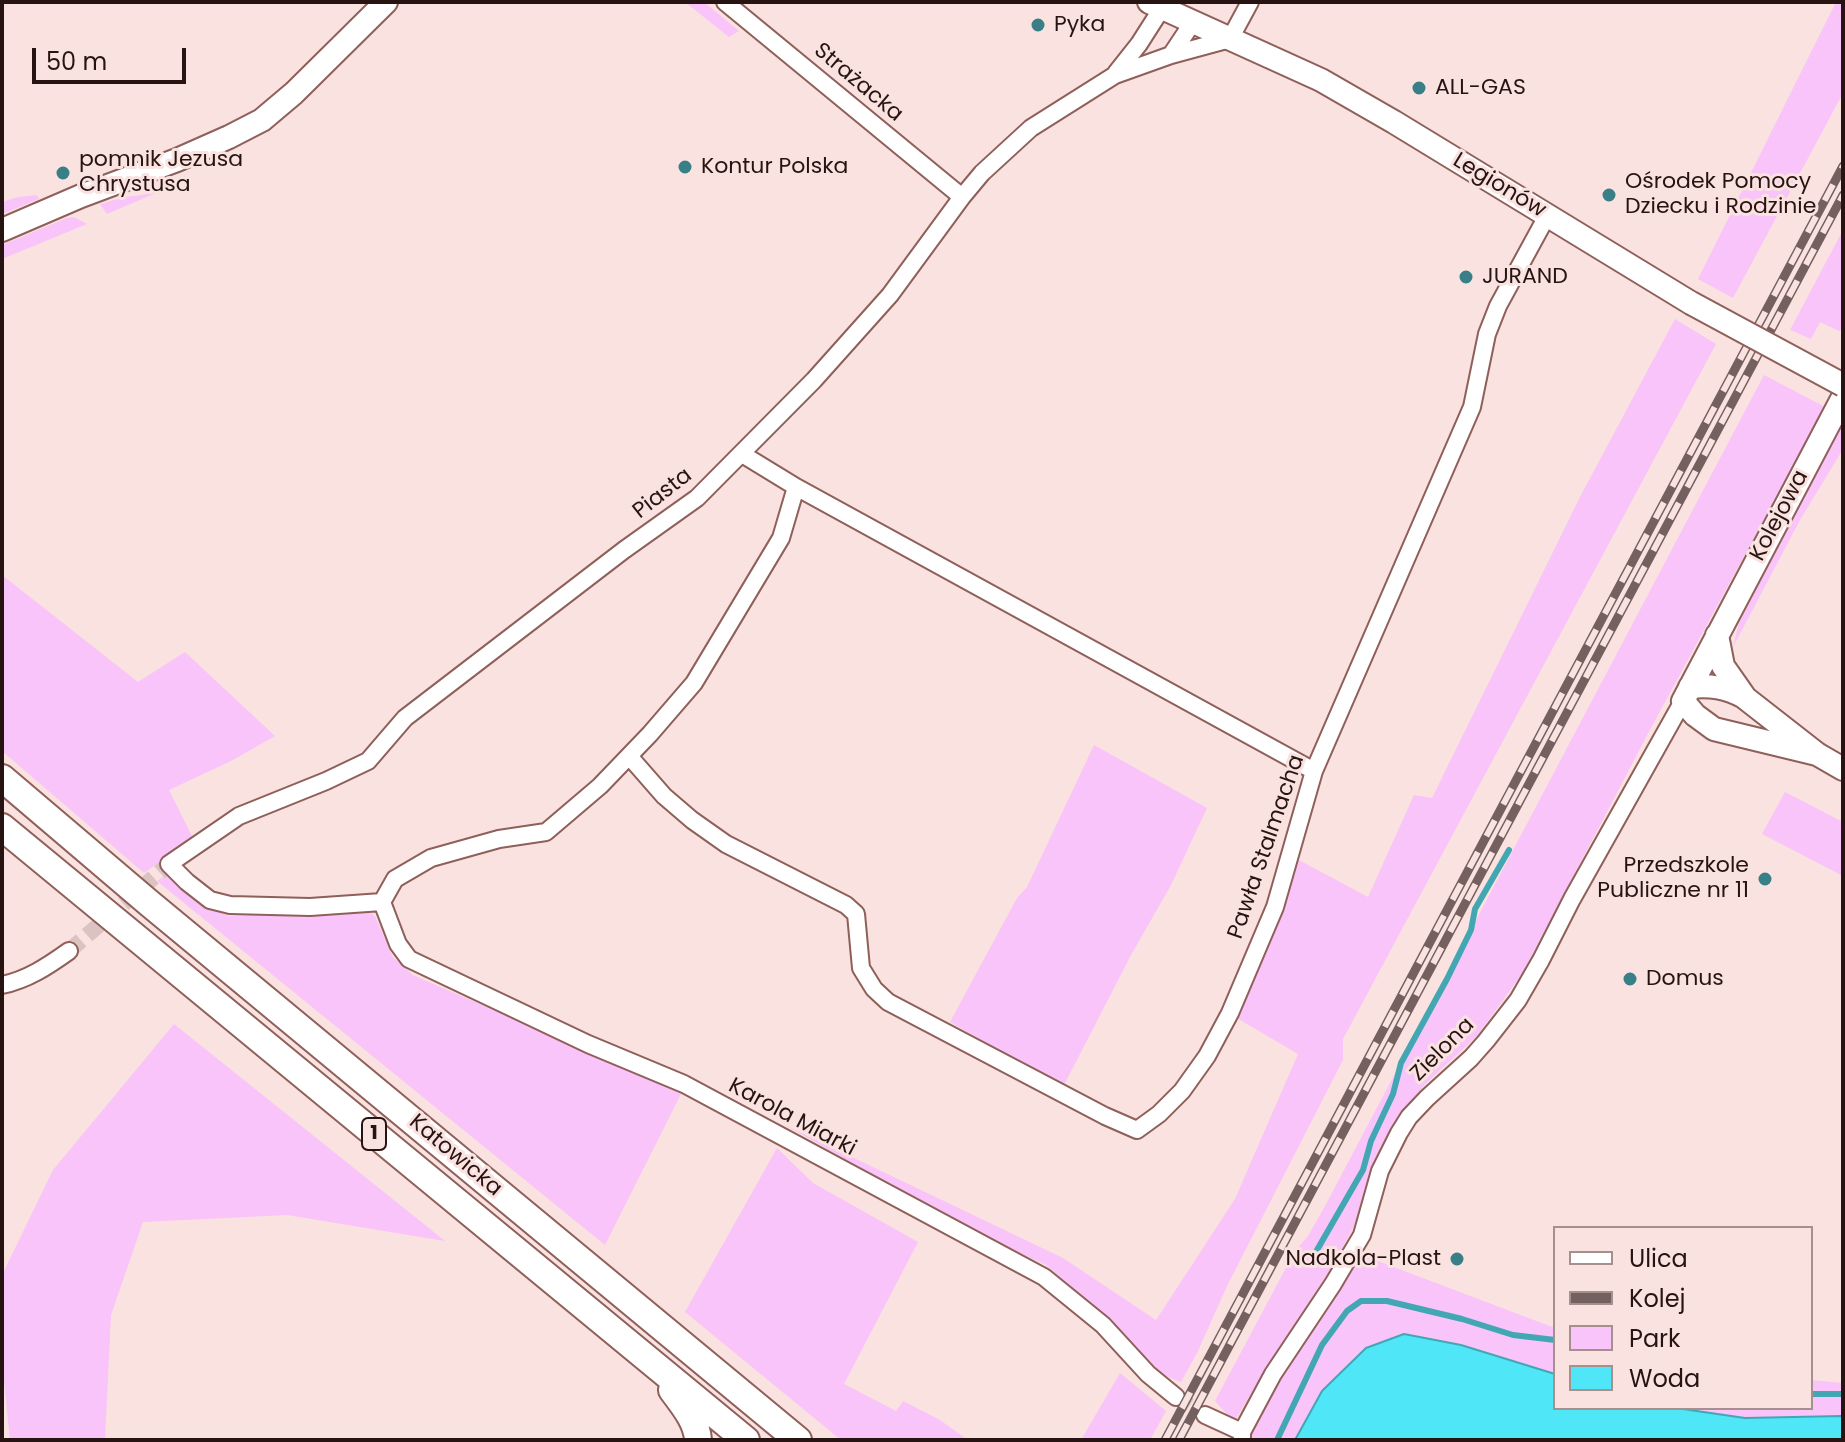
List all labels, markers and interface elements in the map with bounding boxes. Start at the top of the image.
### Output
place label: Pyka [1054,12,1105,38]
marker: Pyka [1029,16,1047,34]
scale bar [36,32,190,82]
street label: Strażacka [808,38,908,128]
text: 50 m [46,45,107,78]
place label: ALL-GAS [1435,75,1526,101]
marker: ALL-GAS [1410,79,1428,97]
place label: pomnik Jezusa Chrystusa [79,147,243,198]
street label: Legionów [1448,148,1550,224]
place label: Kontur Polska [701,154,848,180]
marker: Kontur Polska [676,158,694,176]
marker: pomnik Jezusa Chrystusa [54,164,72,182]
place label: Ośrodek Pomocy Dziecku i Rodzinie [1625,169,1816,220]
marker: Ośrodek Pomocy Dziecku i Rodzinie [1600,186,1618,204]
place label: JURAND [1482,264,1568,290]
marker: JURAND [1457,268,1475,286]
street label: Piasta [628,463,698,525]
street label: Kolejowa [1745,466,1815,566]
street label: Pawła Stalmacha [1223,751,1311,943]
place label: Przedszkole Publiczne nr 11 [1597,853,1749,904]
marker: Przedszkole Publiczne nr 11 [1756,870,1774,888]
place label: Domus [1646,966,1724,992]
marker: Domus [1621,970,1639,988]
street label: Zielona [1406,1013,1480,1087]
street label: Karola Miarki [724,1073,860,1163]
street label: Katowicka [403,1110,507,1202]
road number: 1 [362,1118,386,1150]
legend [1553,1226,1813,1410]
text: Ulica [1629,1242,1688,1275]
place label: Nadkola-Plast [1285,1246,1441,1272]
marker: Nadkola-Plast [1448,1250,1466,1268]
text: Kolej [1629,1282,1685,1315]
text: Park [1629,1322,1680,1355]
text: Woda [1629,1362,1700,1395]

